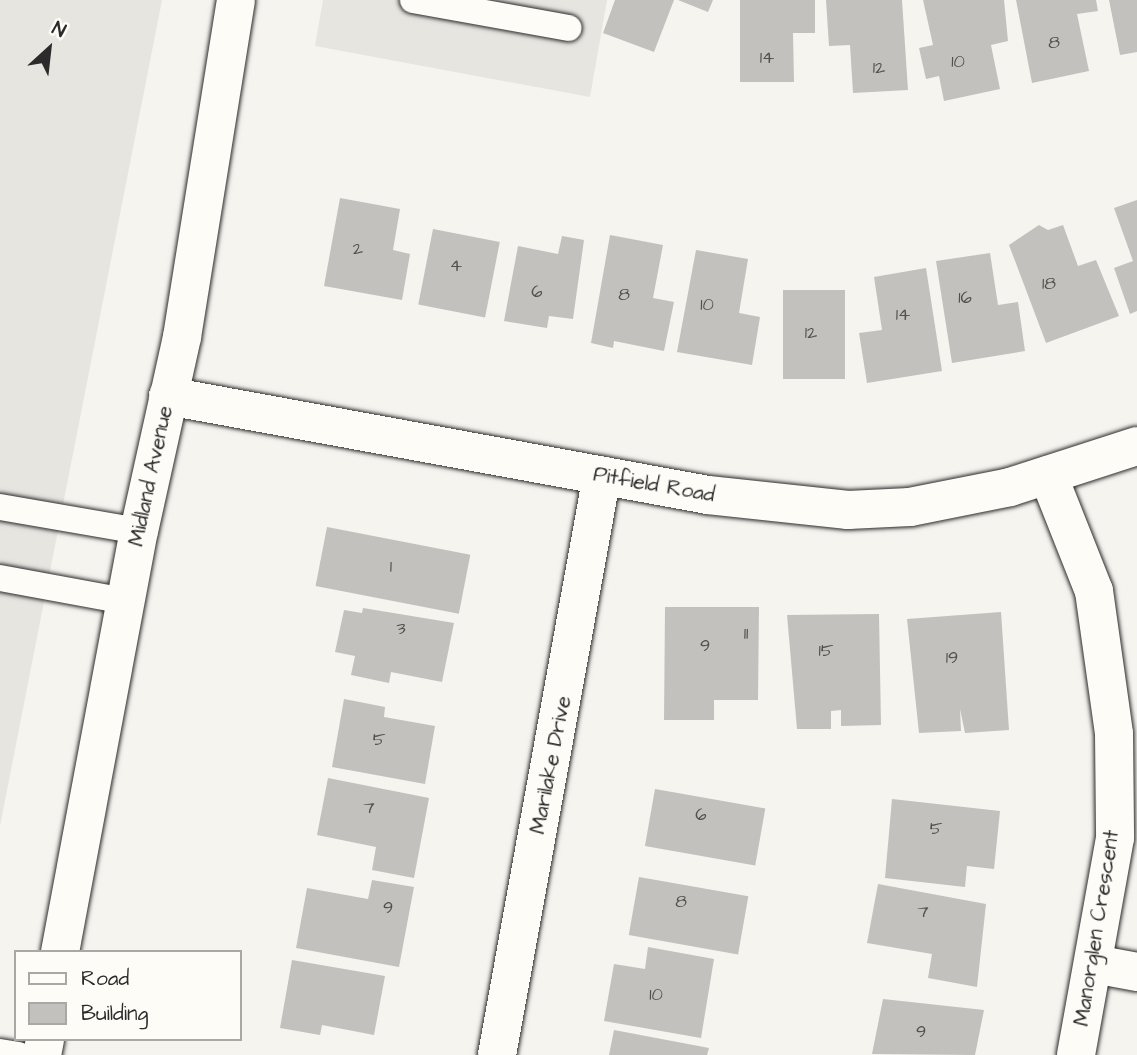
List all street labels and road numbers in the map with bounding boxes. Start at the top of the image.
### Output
street label: Midland Avenue [124,403,178,549]
street label: Pitfield Road [591,462,717,508]
street label: Marilake Drive [525,694,577,836]
street label: Manorglen Crescent [1069,828,1125,1028]

